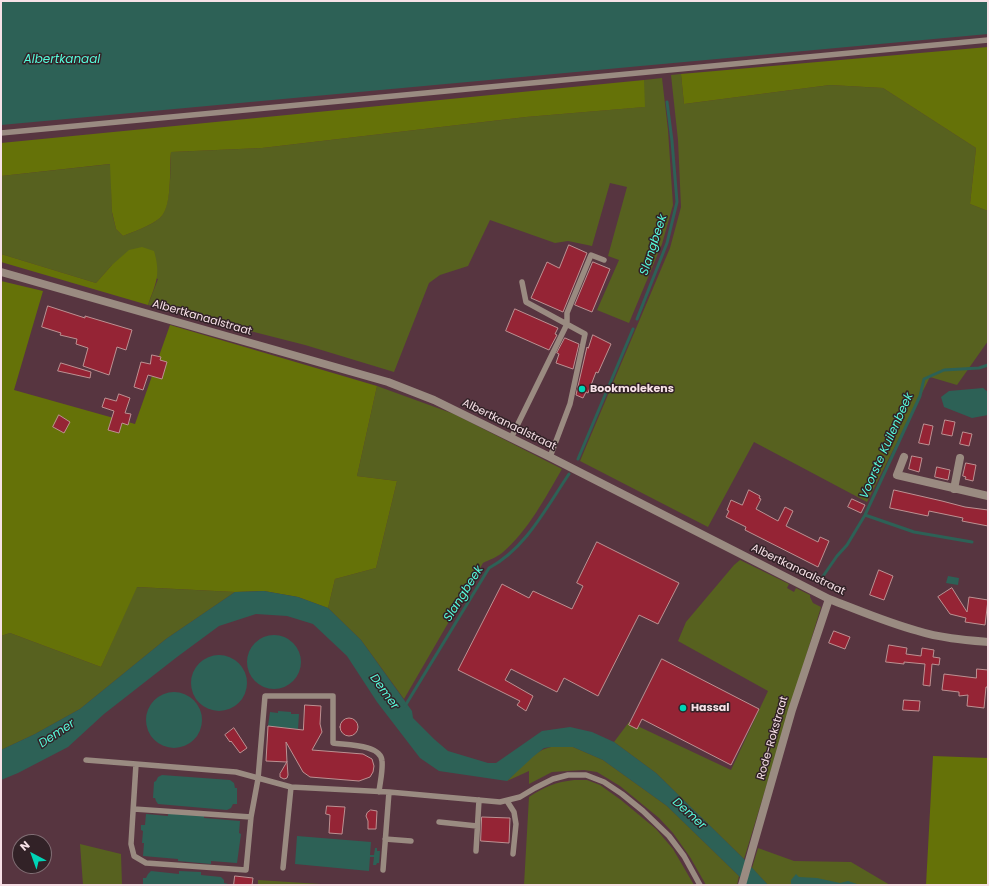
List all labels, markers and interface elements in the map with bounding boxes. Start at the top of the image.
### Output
water label: Albertkanaal [24,53,100,67]
water label: Slangbeek [637,213,671,277]
street label: Albertkanaalstraat [151,297,253,339]
place label: Bookmolekens [590,382,674,396]
marker: Bookmolekens [577,384,587,394]
water label: Voorste Kuilenbeek [857,391,917,501]
street label: Albertkanaalstraat [460,397,558,453]
street label: Albertkanaalstraat [749,542,847,598]
water label: Slangbeek [441,563,487,625]
water label: Demer [366,672,402,712]
street label: Rode-Rokstraat [755,695,791,781]
place label: Hassal [691,701,729,715]
marker: Hassal [678,703,688,713]
water label: Demer [36,717,78,751]
water label: Demer [669,795,709,833]
north arrow [12,834,52,874]
text: N [16,837,33,854]

